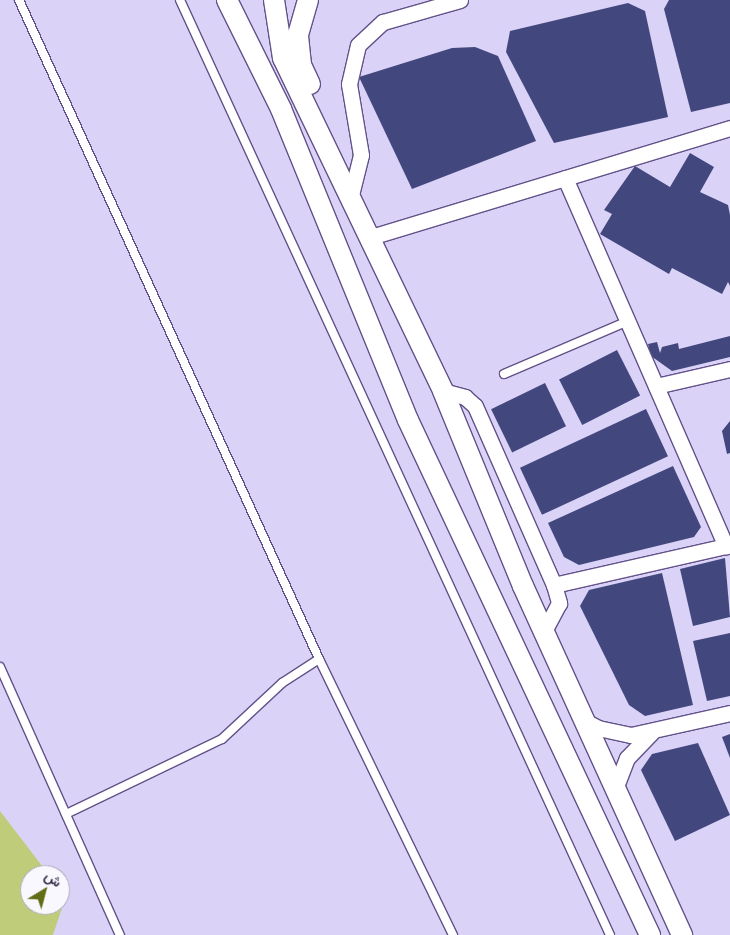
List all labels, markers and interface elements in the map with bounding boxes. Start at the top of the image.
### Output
north arrow [20,865,70,915]
text: ش [41,867,66,891]

